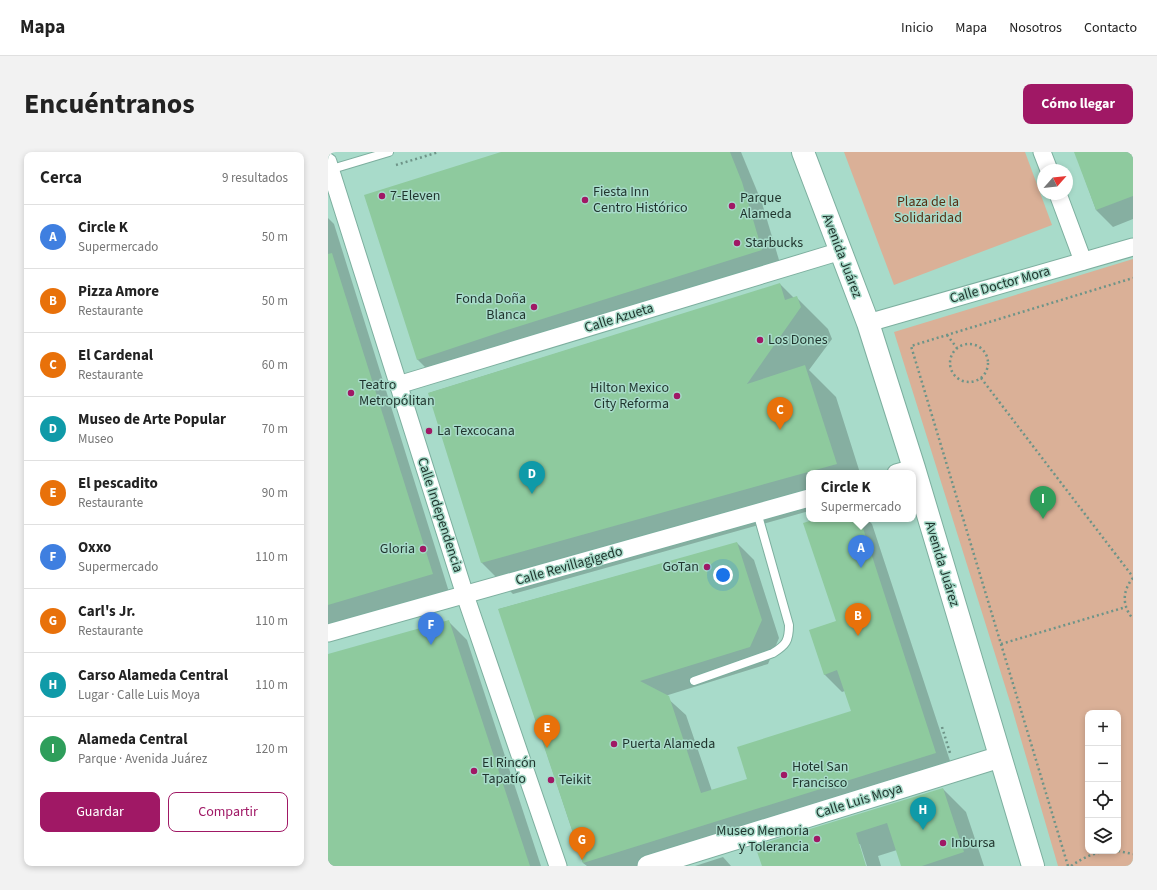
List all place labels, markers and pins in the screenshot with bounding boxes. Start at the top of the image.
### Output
place label: Fiesta Inn Centro Histórico [593,182,688,218]
place label: 7-Eleven [390,186,440,206]
place label: Parque Alameda [740,188,792,224]
marker: 7-Eleven [377,191,387,201]
marker: Fiesta Inn Centro Histórico [580,195,590,205]
marker: Parque Alameda [727,201,737,211]
place label: Starbucks [745,233,803,253]
marker: Starbucks [732,238,742,248]
place label: Fonda Doña Blanca [455,289,526,325]
marker: Fonda Doña Blanca [529,302,539,312]
place label: Los Dones [768,330,828,350]
marker: Los Dones [755,335,765,345]
place label: Teatro Metropólitan [359,375,435,411]
place label: Hilton Mexico City Reforma [590,378,669,414]
marker: Teatro Metropólitan [346,388,356,398]
marker: Hilton Mexico City Reforma [672,391,682,401]
pin: C [767,397,793,430]
place label: La Texcocana [437,421,515,441]
marker: La Texcocana [424,426,434,436]
pin: D [519,461,545,494]
pin: I [1030,486,1056,519]
pin: A [848,535,874,568]
place label: Gloria [380,539,415,559]
marker: Gloria [418,544,428,554]
place label: GoTan [662,557,699,577]
marker: GoTan [702,562,712,572]
pin: B [845,603,871,636]
pin: F [418,612,444,645]
pin: E [534,715,560,748]
place label: Puerta Alameda [622,734,715,754]
marker: Puerta Alameda [609,739,619,749]
place label: El Rincón Tapatío [482,753,536,789]
place label: Hotel San Francisco [792,757,849,793]
marker: El Rincón Tapatío [469,766,479,776]
place label: Teikit [559,770,591,790]
marker: Hotel San Francisco [779,770,789,780]
marker: Teikit [546,775,556,785]
pin: H [910,797,936,830]
place label: Museo Memoria y Tolerancia [716,821,809,857]
pin: G [569,827,595,860]
place label: Inbursa [951,833,995,853]
marker: Museo Memoria y Tolerancia [812,834,822,844]
marker: Inbursa [938,838,948,848]

